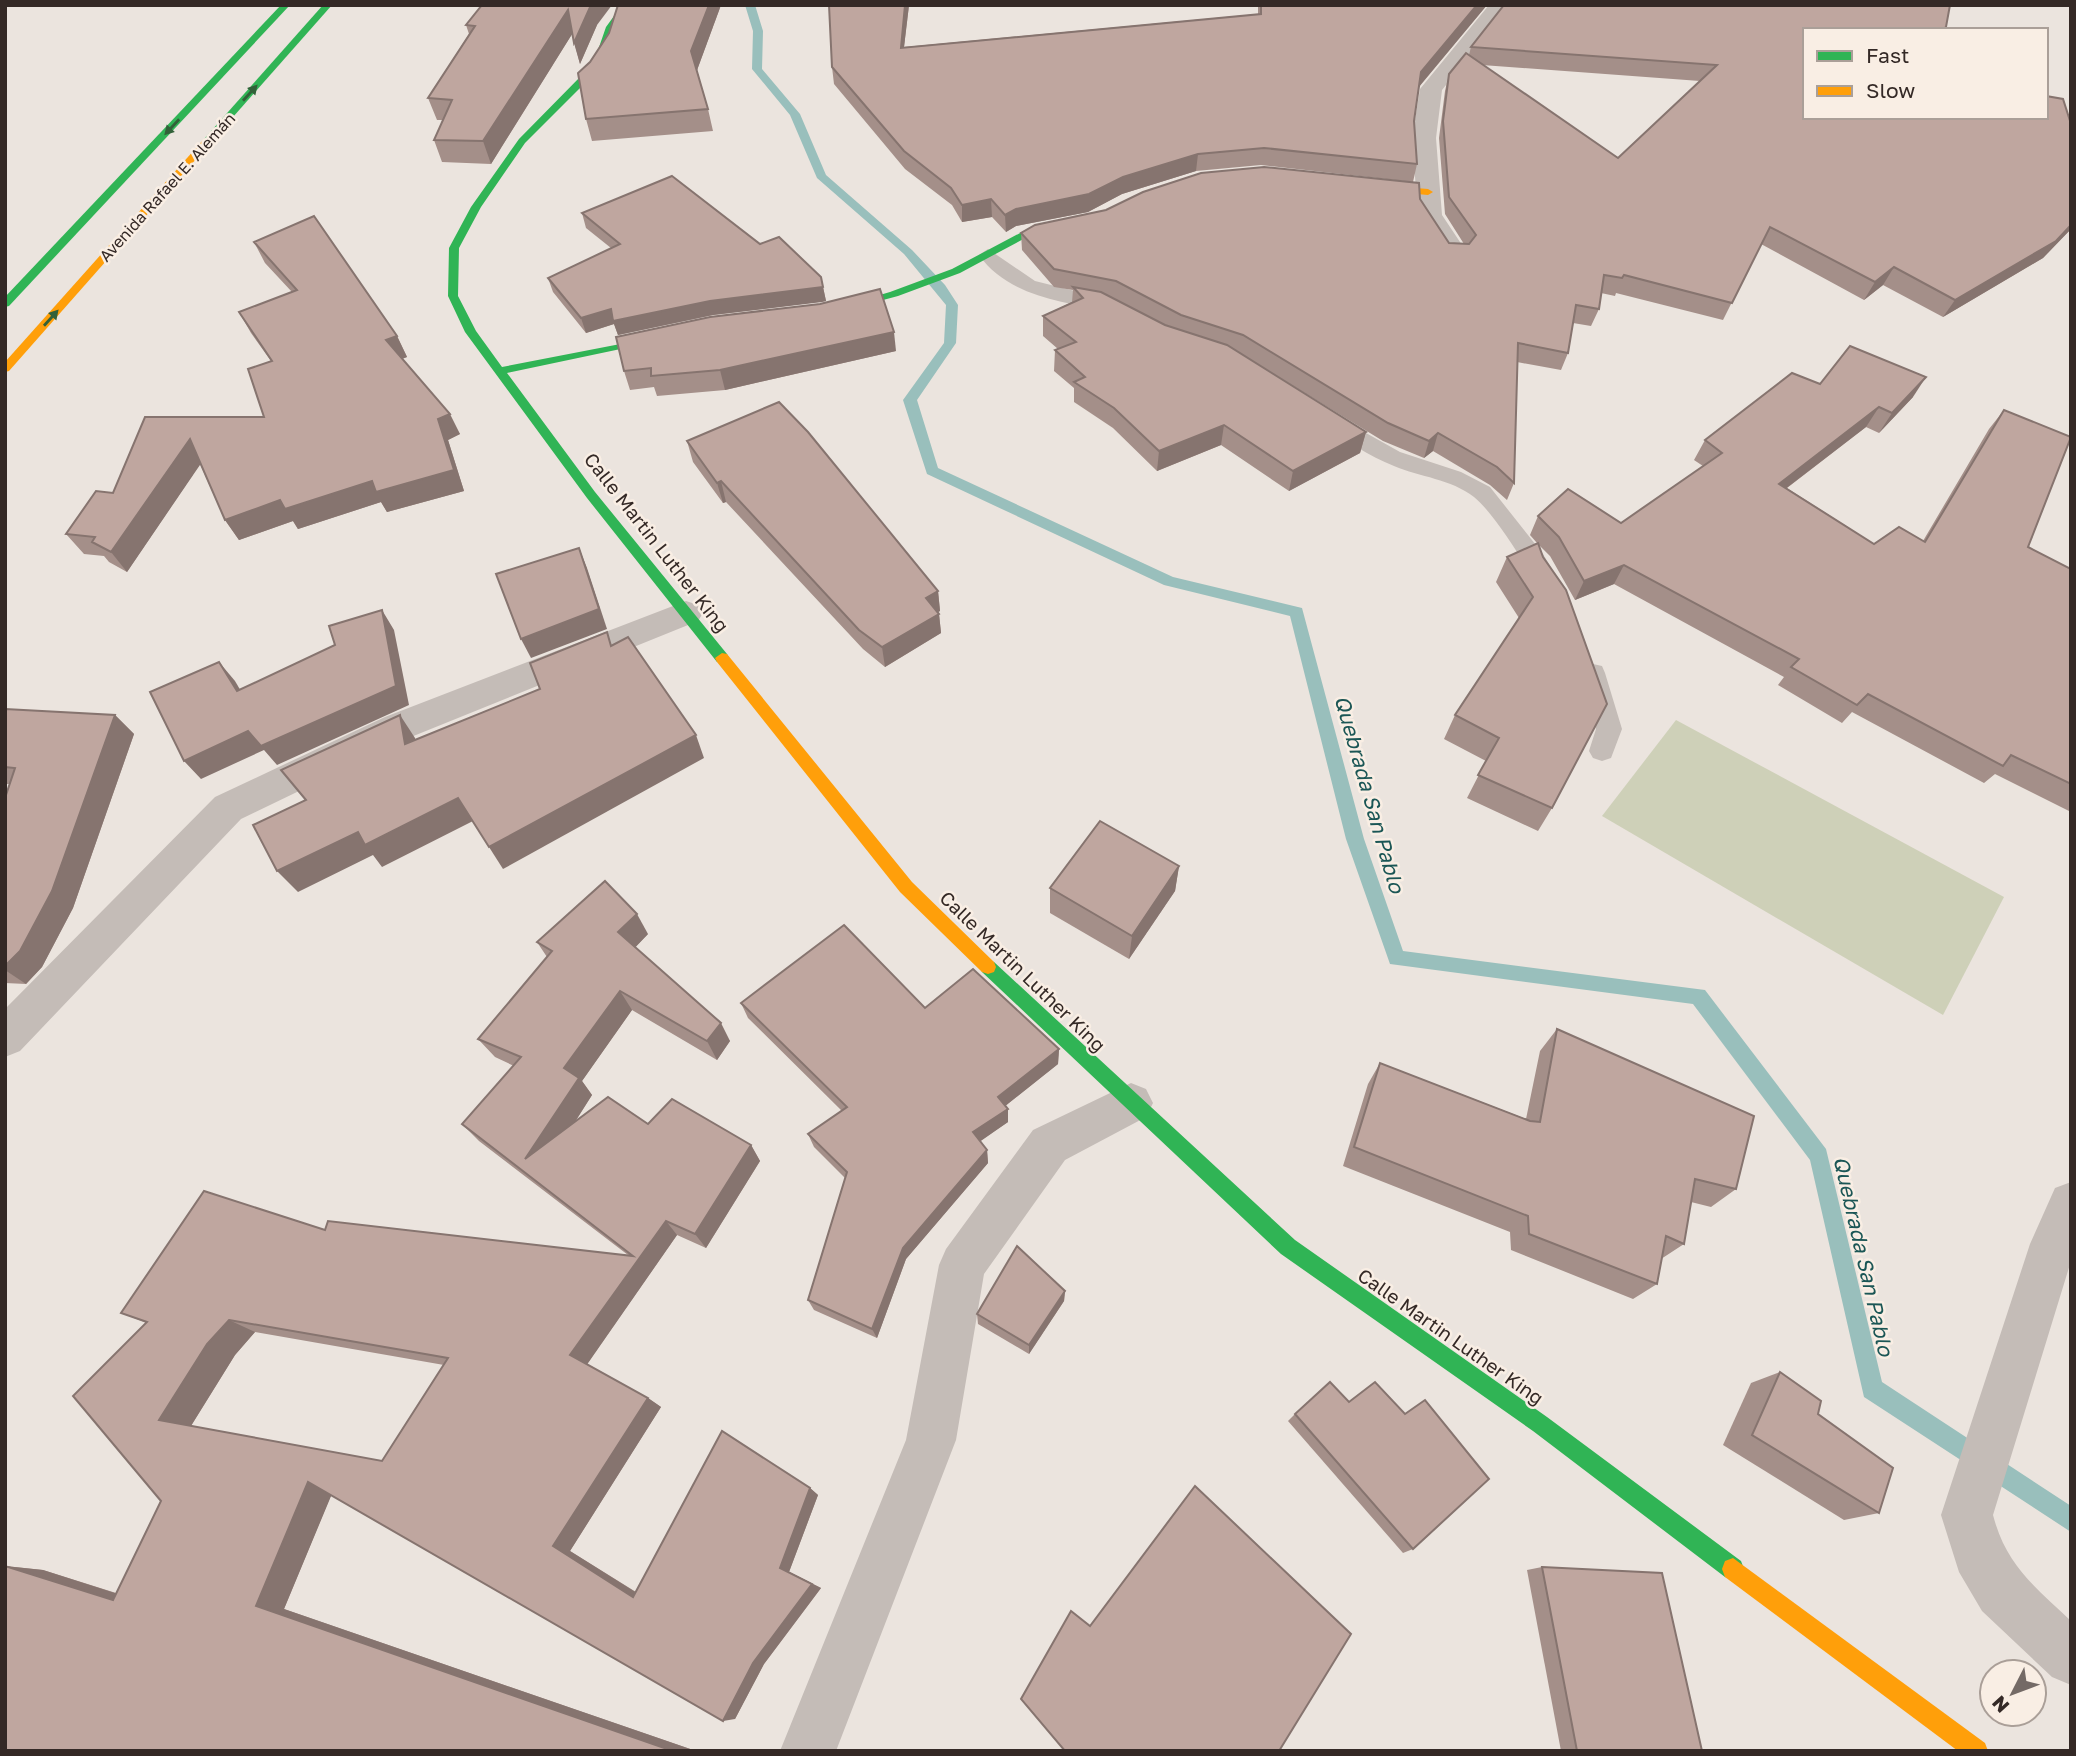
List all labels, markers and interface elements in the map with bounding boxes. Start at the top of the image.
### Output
legend [1803,28,2048,119]
text: Fast [1866,42,1909,68]
text: Slow [1866,77,1915,103]
one-way arrow [242,84,258,102]
street label: Avenida Rafael E. Alemán [95,108,239,266]
one-way arrow [165,118,181,135]
one-way arrow [43,309,59,327]
street label: Calle Martin Luther King [580,448,734,636]
water label: Quebrada San Pablo [1329,692,1411,897]
street label: Calle Martin Luther King [935,886,1111,1056]
water label: Quebrada San Pablo [1828,1154,1900,1360]
street label: Calle Martin Luther King [1354,1263,1548,1409]
north arrow [1978,1658,2048,1728]
text: N [1987,1692,2013,1718]

